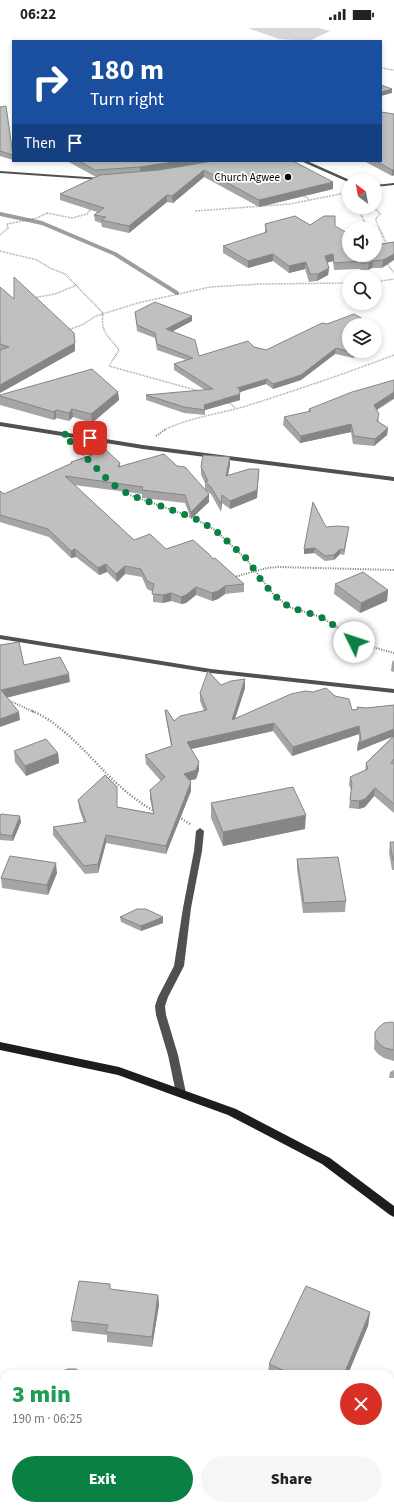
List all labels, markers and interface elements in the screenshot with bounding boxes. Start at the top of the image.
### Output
text: 06:22 [20,4,56,25]
text: 180 m [90,50,164,90]
icon: right [24,56,76,108]
text: Turn right [90,87,164,112]
icon: arrive [64,132,86,154]
text: Then [24,133,56,154]
place label: Church Agwee [215,170,281,185]
marker: Church Agwee [283,172,293,182]
north arrow [342,174,382,214]
map controls [342,174,382,358]
button: sound [342,222,382,262]
button: search [342,270,382,310]
button: layers [342,318,382,358]
pin [73,421,107,455]
icon: arrive [79,427,101,449]
position arrow [333,621,375,663]
text: 3 min [12,1377,71,1412]
button: close [340,1383,382,1425]
text: 190 m · 06:25 [12,1410,82,1428]
button: Exit [12,1456,193,1502]
button: Share [201,1456,382,1502]

